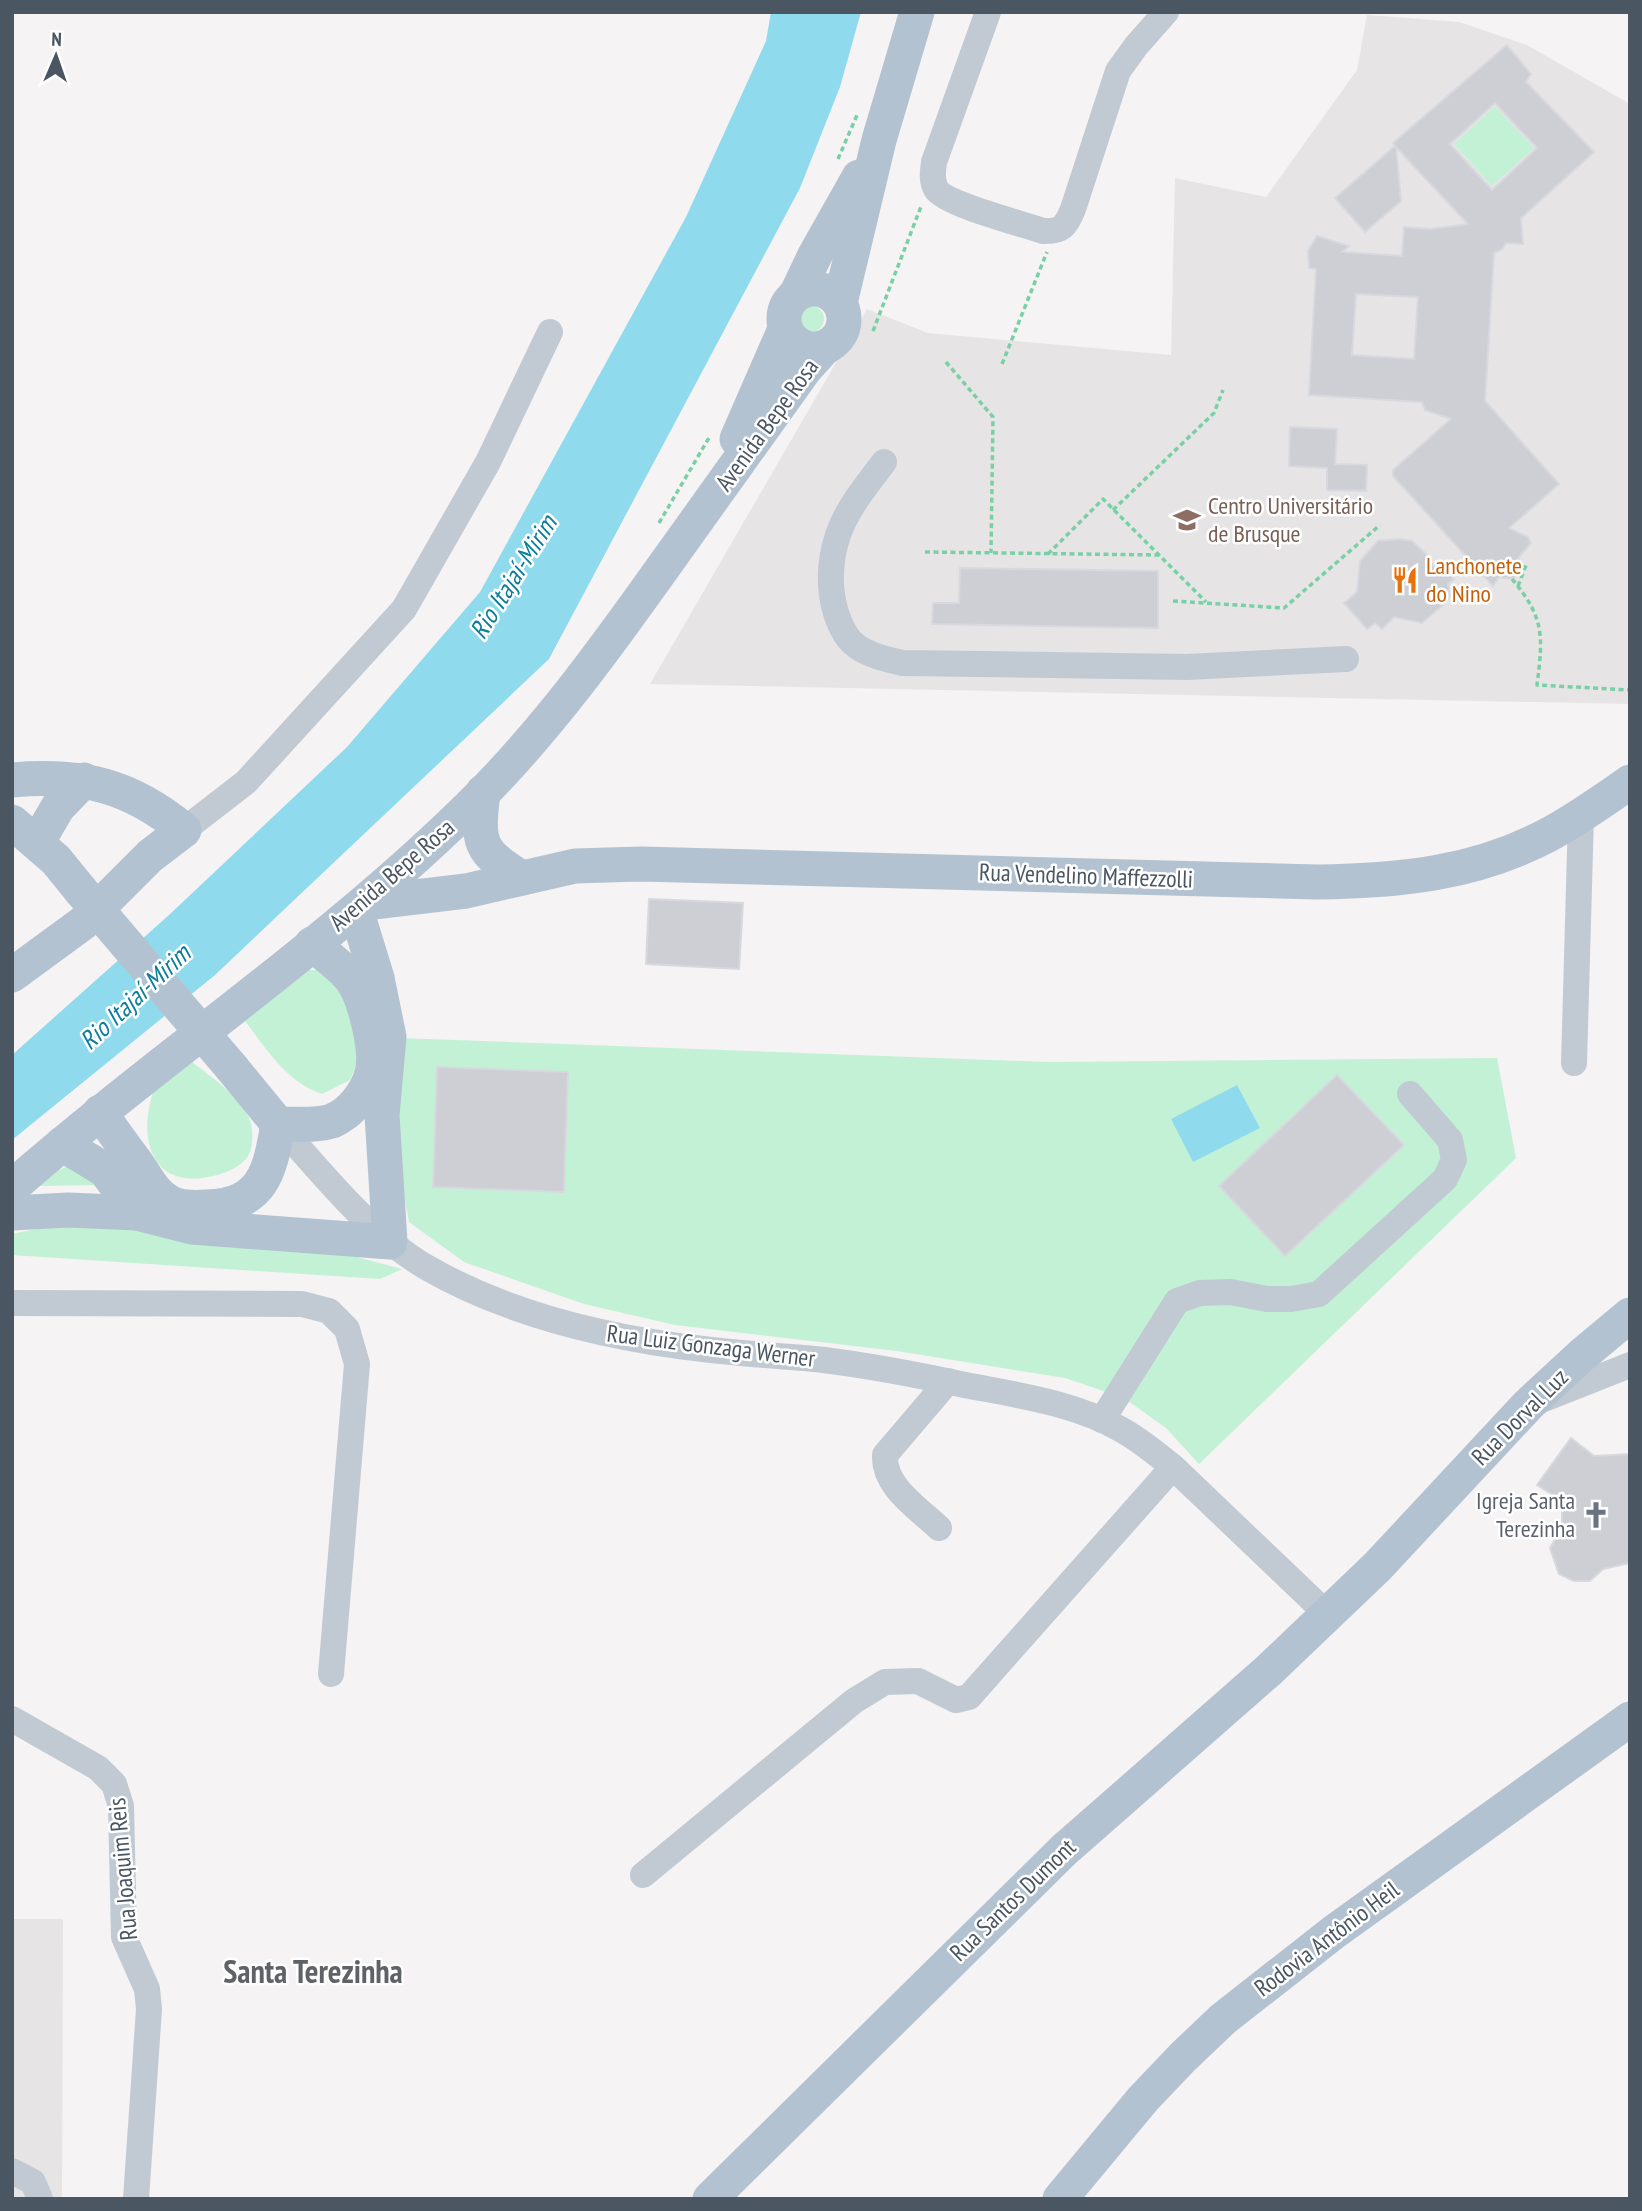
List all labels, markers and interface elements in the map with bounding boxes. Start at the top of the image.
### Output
north arrow [21,21,91,91]
text: N [51,27,62,51]
street label: Avenida Bepe Rosa [708,352,825,497]
place label: Centro Universitário de Brusque [1208,490,1373,549]
school or university icon: Centro Universitário de Brusque [1172,505,1202,535]
water label: Rio Itajaí-Mirim [462,507,565,645]
place label: Lanchonete do Nino [1426,550,1522,609]
restaurant icon: Lanchonete do Nino [1390,565,1420,595]
street label: Avenida Bepe Rosa [323,812,461,937]
street label: Rua Vendelino Maffezzolli [979,856,1194,895]
water label: Rio Itajaí-Mirim [72,936,198,1056]
street label: Rua Luiz Gonzaga Werner [605,1317,817,1374]
street label: Rua Dorval Luz [1465,1362,1575,1472]
place label: Igreja Santa Terezinha [1476,1485,1575,1544]
church icon: Igreja Santa Terezinha [1581,1500,1611,1530]
street label: Rua Joaquim Reis [101,1797,144,1942]
street label: Rua Santos Dumont [943,1832,1082,1967]
street label: Rodovia Antônio Heil [1248,1874,1406,2003]
district label: Santa Terezinha [223,1950,403,1992]

